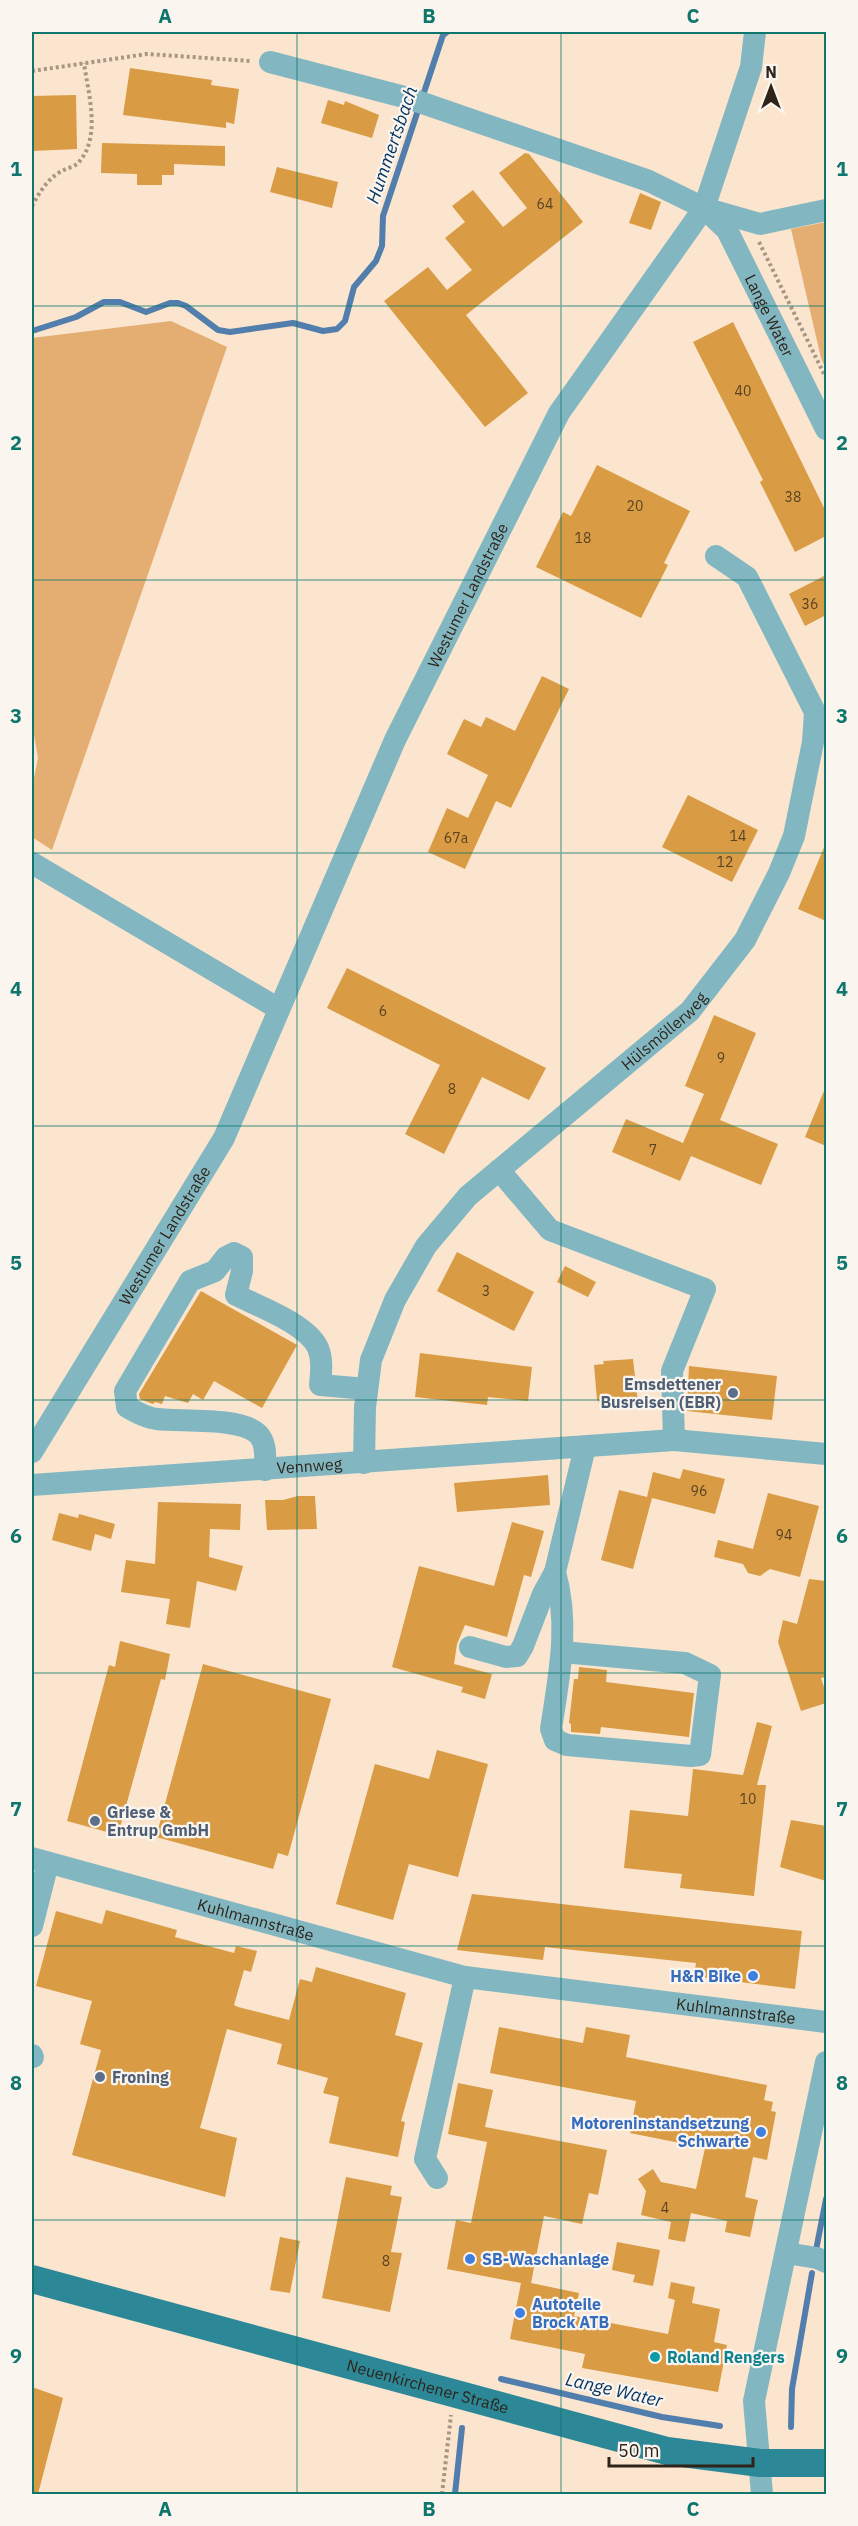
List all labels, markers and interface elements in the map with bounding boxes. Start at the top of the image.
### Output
text: A [158,2,172,29]
text: B [422,2,436,29]
text: C [686,2,700,29]
north arrow [741,57,801,117]
text: N [765,62,777,82]
water label: Hummertsbach [361,83,422,207]
text: 1 [10,155,22,182]
text: 1 [836,155,848,182]
house number: 64 [537,195,553,213]
street label: Lange Water [741,271,798,360]
house number: 40 [735,382,751,400]
text: 2 [10,429,22,456]
text: 2 [836,429,848,456]
house number: 38 [785,488,801,506]
house number: 20 [627,497,643,515]
street label: Westumer Landstraße [423,520,512,671]
house number: 18 [575,529,591,547]
house number: 36 [802,595,818,613]
text: 3 [10,702,22,729]
text: 3 [836,702,848,729]
house number: 14 [730,827,746,845]
house number: 67a [444,829,469,847]
house number: 12 [717,853,733,871]
text: 4 [10,975,22,1002]
text: 4 [836,975,848,1002]
street label: Hülsmöllerweg [617,987,711,1074]
house number: 6 [379,1002,387,1020]
house number: 9 [717,1049,725,1067]
house number: 8 [448,1080,456,1098]
house number: 7 [649,1141,657,1159]
street label: Westumer Landstraße [114,1162,215,1308]
text: 5 [10,1249,22,1276]
text: 5 [836,1249,848,1276]
house number: 3 [482,1282,490,1300]
place label: Emsdettener Busreisen (EBR) [600,1374,722,1412]
marker: Emsdettener Busreisen (EBR) [726,1386,740,1400]
street label: Vennweg [276,1453,343,1478]
house number: 96 [691,1482,707,1500]
text: 6 [10,1522,22,1549]
text: 6 [836,1522,848,1549]
house number: 94 [776,1526,792,1544]
house number: 10 [740,1790,756,1808]
text: 7 [10,1795,22,1822]
text: 7 [836,1795,848,1822]
place label: Griese & Entrup GmbH [107,1802,209,1840]
marker: Griese & Entrup GmbH [88,1814,102,1828]
street label: Kuhlmannstraße [195,1894,316,1945]
place label: H&R Bike [670,1966,741,1986]
marker: H&R Bike [746,1969,760,1983]
street label: Kuhlmannstraße [675,1993,797,2028]
place label: Froning [112,2067,169,2087]
text: 8 [10,2069,22,2096]
text: 8 [836,2069,848,2096]
marker: Froning [93,2070,107,2084]
place label: Motoreninstandsetzung Schwarte [571,2113,749,2151]
marker: Motoreninstandsetzung Schwarte [754,2125,768,2139]
house number: 4 [661,2199,669,2217]
place label: SB-Waschanlage [482,2249,609,2269]
house number: 8 [382,2252,390,2270]
marker: SB-Waschanlage [463,2252,477,2266]
place label: Autoteile Brock ATB [532,2294,610,2332]
marker: Autoteile Brock ATB [513,2306,527,2320]
text: 9 [10,2342,22,2369]
text: 9 [836,2342,848,2369]
place label: Roland Rengers [667,2347,785,2367]
marker: Roland Rengers [648,2350,662,2364]
street label: Neuenkirchener Straße [344,2355,511,2418]
water label: Lange Water [563,2367,665,2412]
scale bar [609,2430,753,2468]
text: 50 m [618,2439,660,2462]
text: A [158,2495,172,2522]
text: B [422,2495,436,2522]
text: C [686,2495,700,2522]

